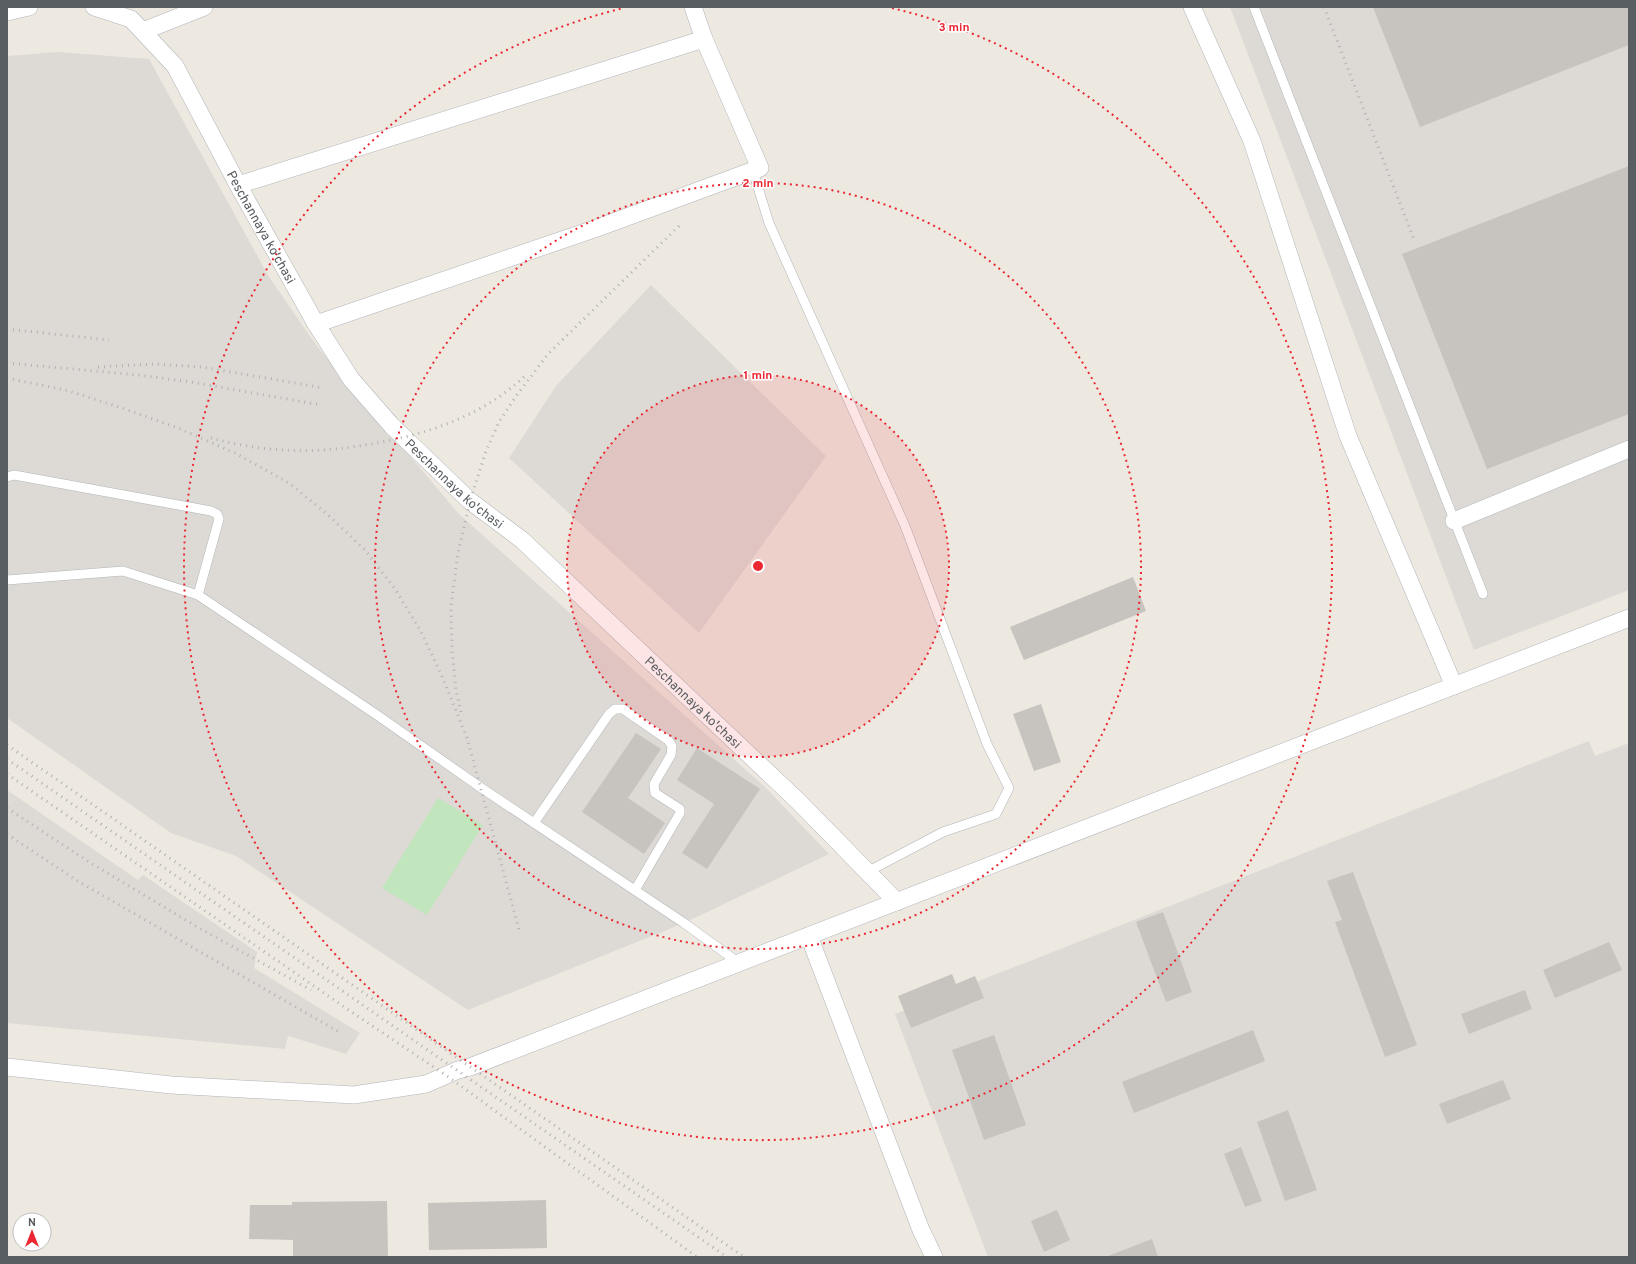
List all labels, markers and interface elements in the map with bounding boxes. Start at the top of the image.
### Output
text: 3 min [938,20,970,36]
street label: Peschannaya ko'chasi [222,169,298,287]
text: 2 min [742,176,774,192]
text: 1 min [744,368,772,384]
street label: Peschannaya ko'chasi [401,437,506,533]
centre of rings [751,559,765,573]
street label: Peschannaya ko'chasi [640,654,744,753]
north arrow [12,1212,52,1252]
text: N [28,1216,36,1230]

